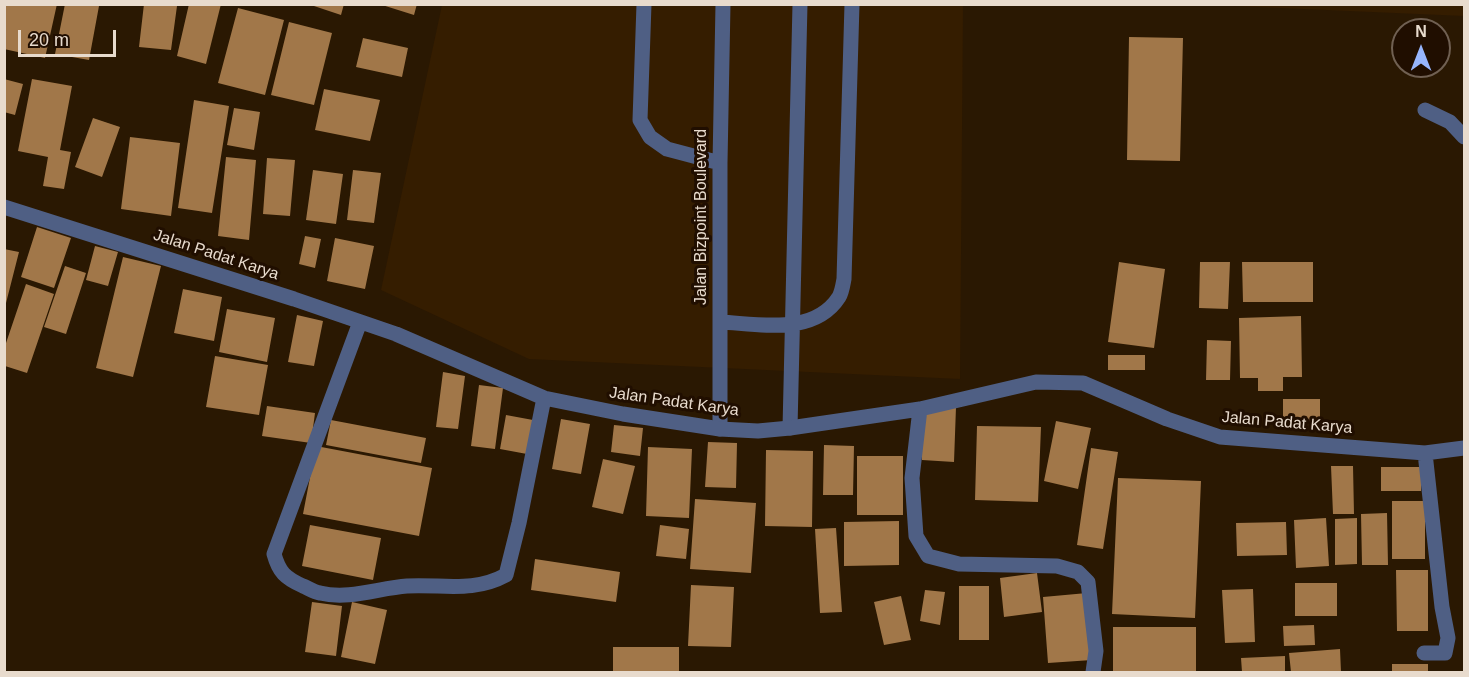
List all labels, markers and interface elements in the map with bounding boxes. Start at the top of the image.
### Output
scale bar [21,18,118,56]
north arrow [1391,18,1451,78]
text: N [1415,23,1427,40]
text: 20 m [29,30,69,50]
street label: Jalan Bizpoint Boulevard [692,129,712,305]
street label: Jalan Padat Karya [151,226,281,284]
street label: Jalan Padat Karya [608,383,740,421]
street label: Jalan Padat Karya [1221,408,1353,438]

